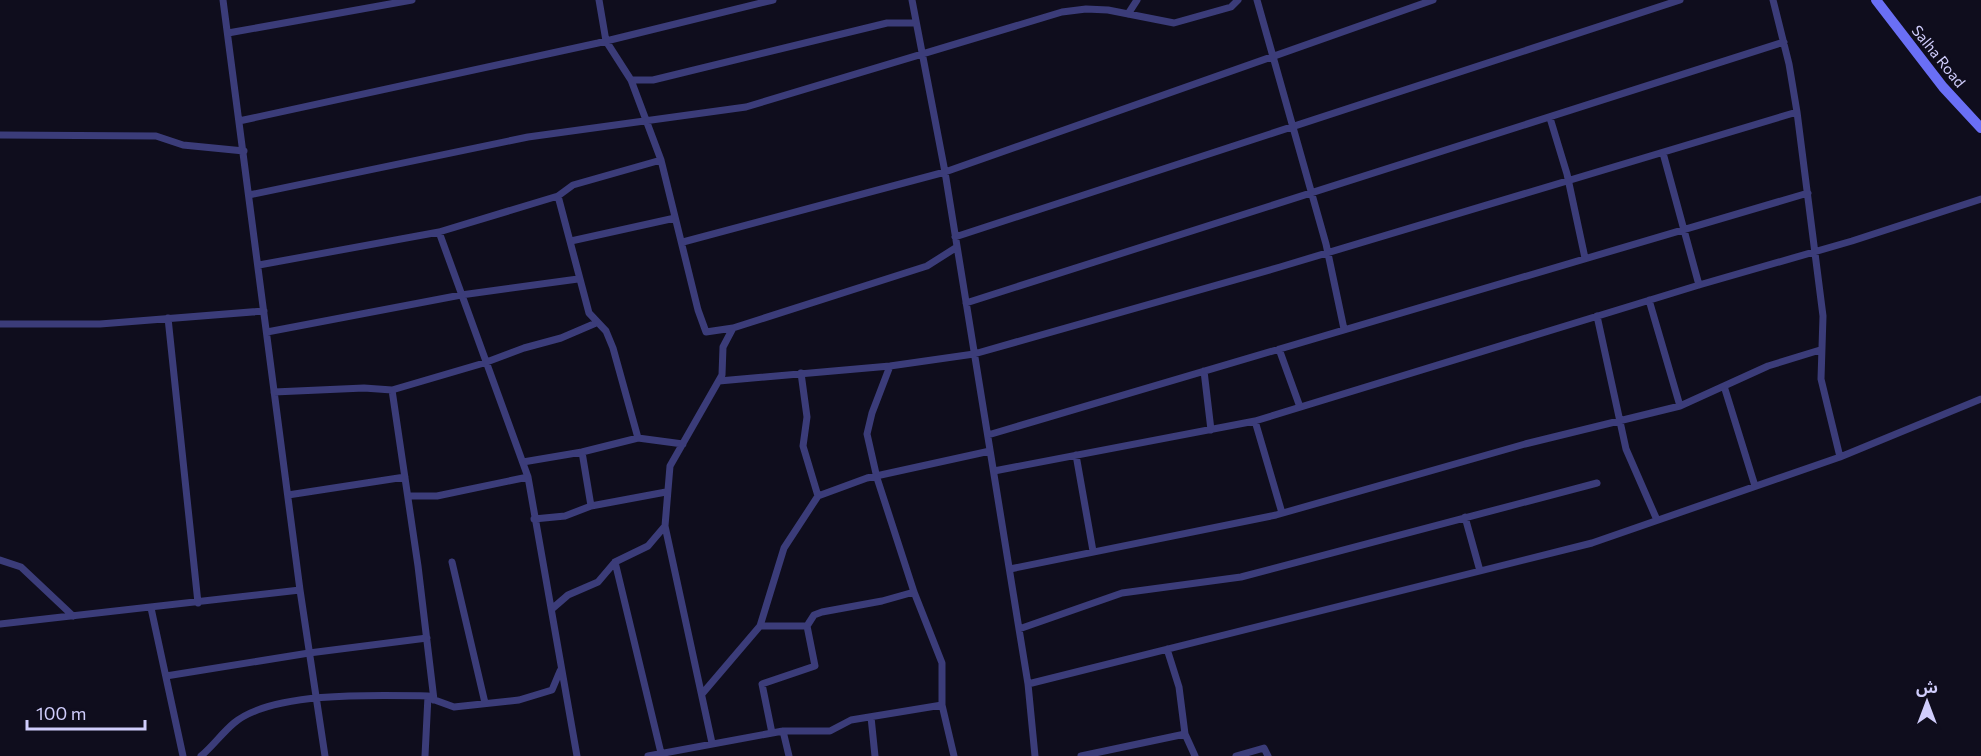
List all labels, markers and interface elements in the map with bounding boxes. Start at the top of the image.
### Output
street label: Salha Road [1908,21,1970,91]
north arrow [1897,672,1957,732]
text: ش [1916,677,1938,697]
scale bar [27,693,146,731]
text: 100 m [36,702,86,724]

